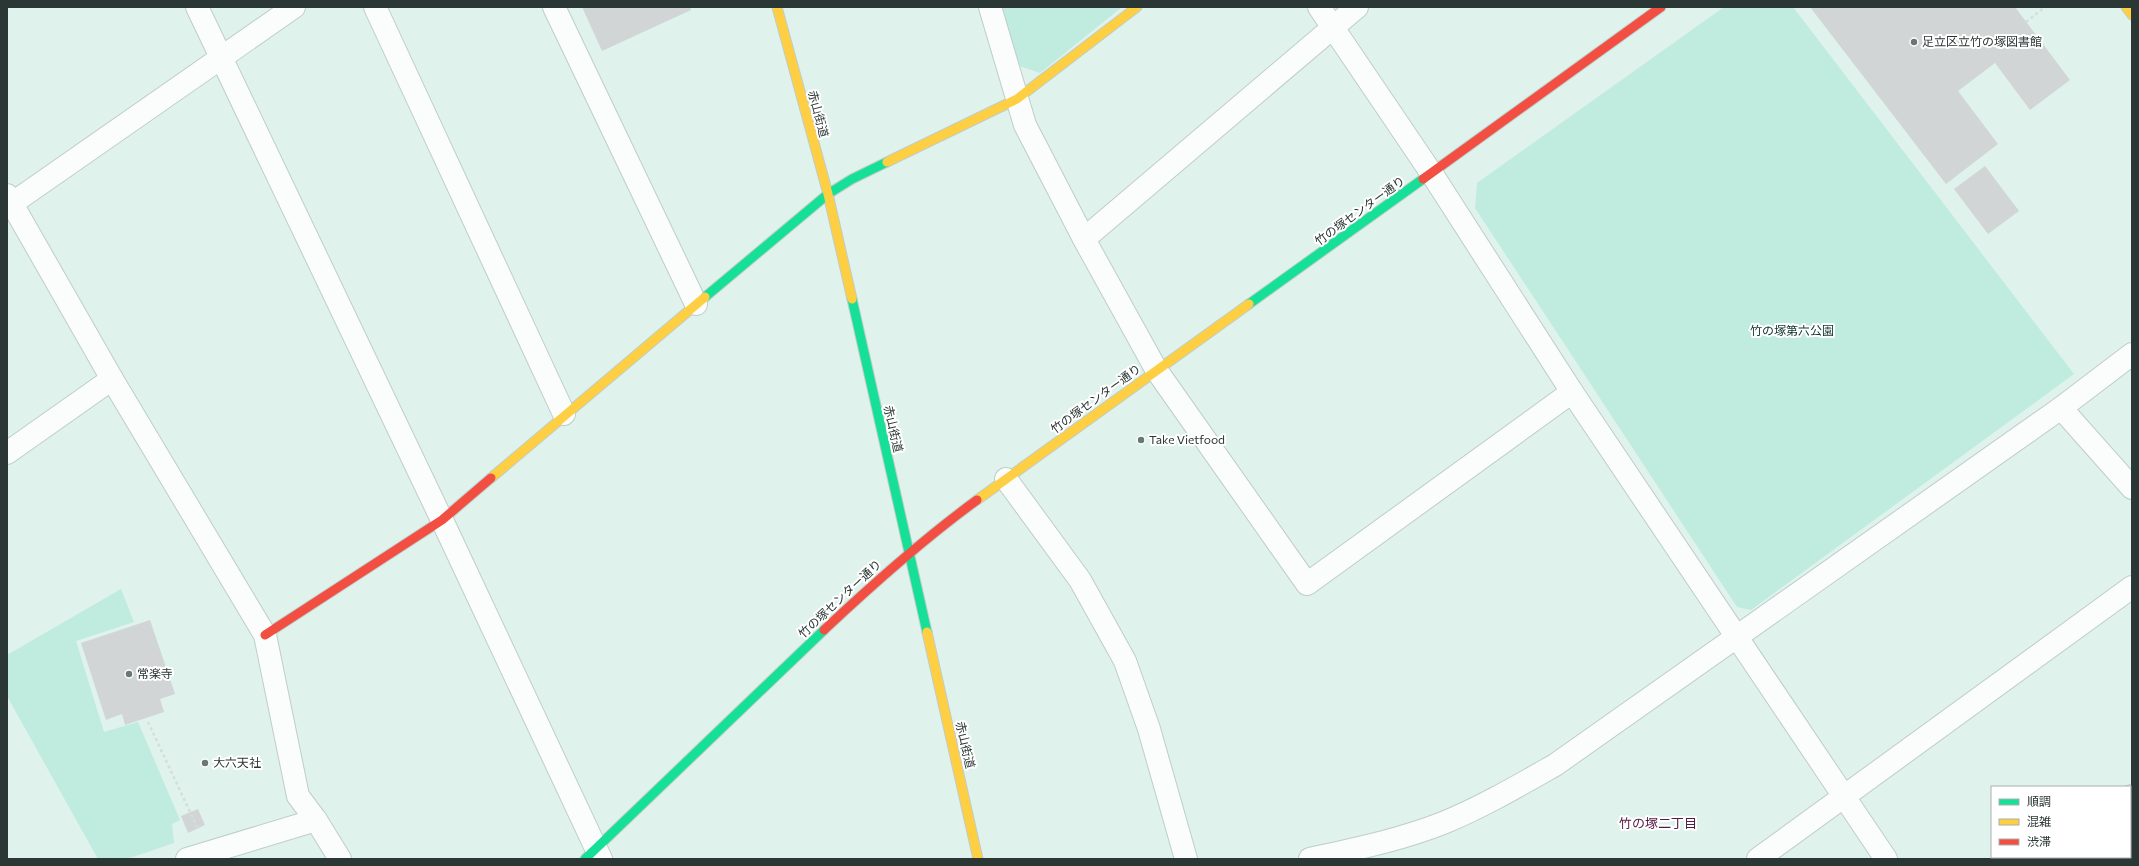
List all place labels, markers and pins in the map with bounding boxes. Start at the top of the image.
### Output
place label: 足立区立竹の塚図書館 [1922,34,2042,48]
marker: 足立区立竹の塚図書館 [1909,37,1919,47]
place label: Take Vietfood [1149,432,1225,446]
marker: Take Vietfood [1136,435,1146,445]
place label: 常楽寺 [137,666,173,680]
marker: 常楽寺 [124,669,134,679]
place label: 大六天社 [213,755,261,769]
marker: 大六天社 [200,758,210,768]

